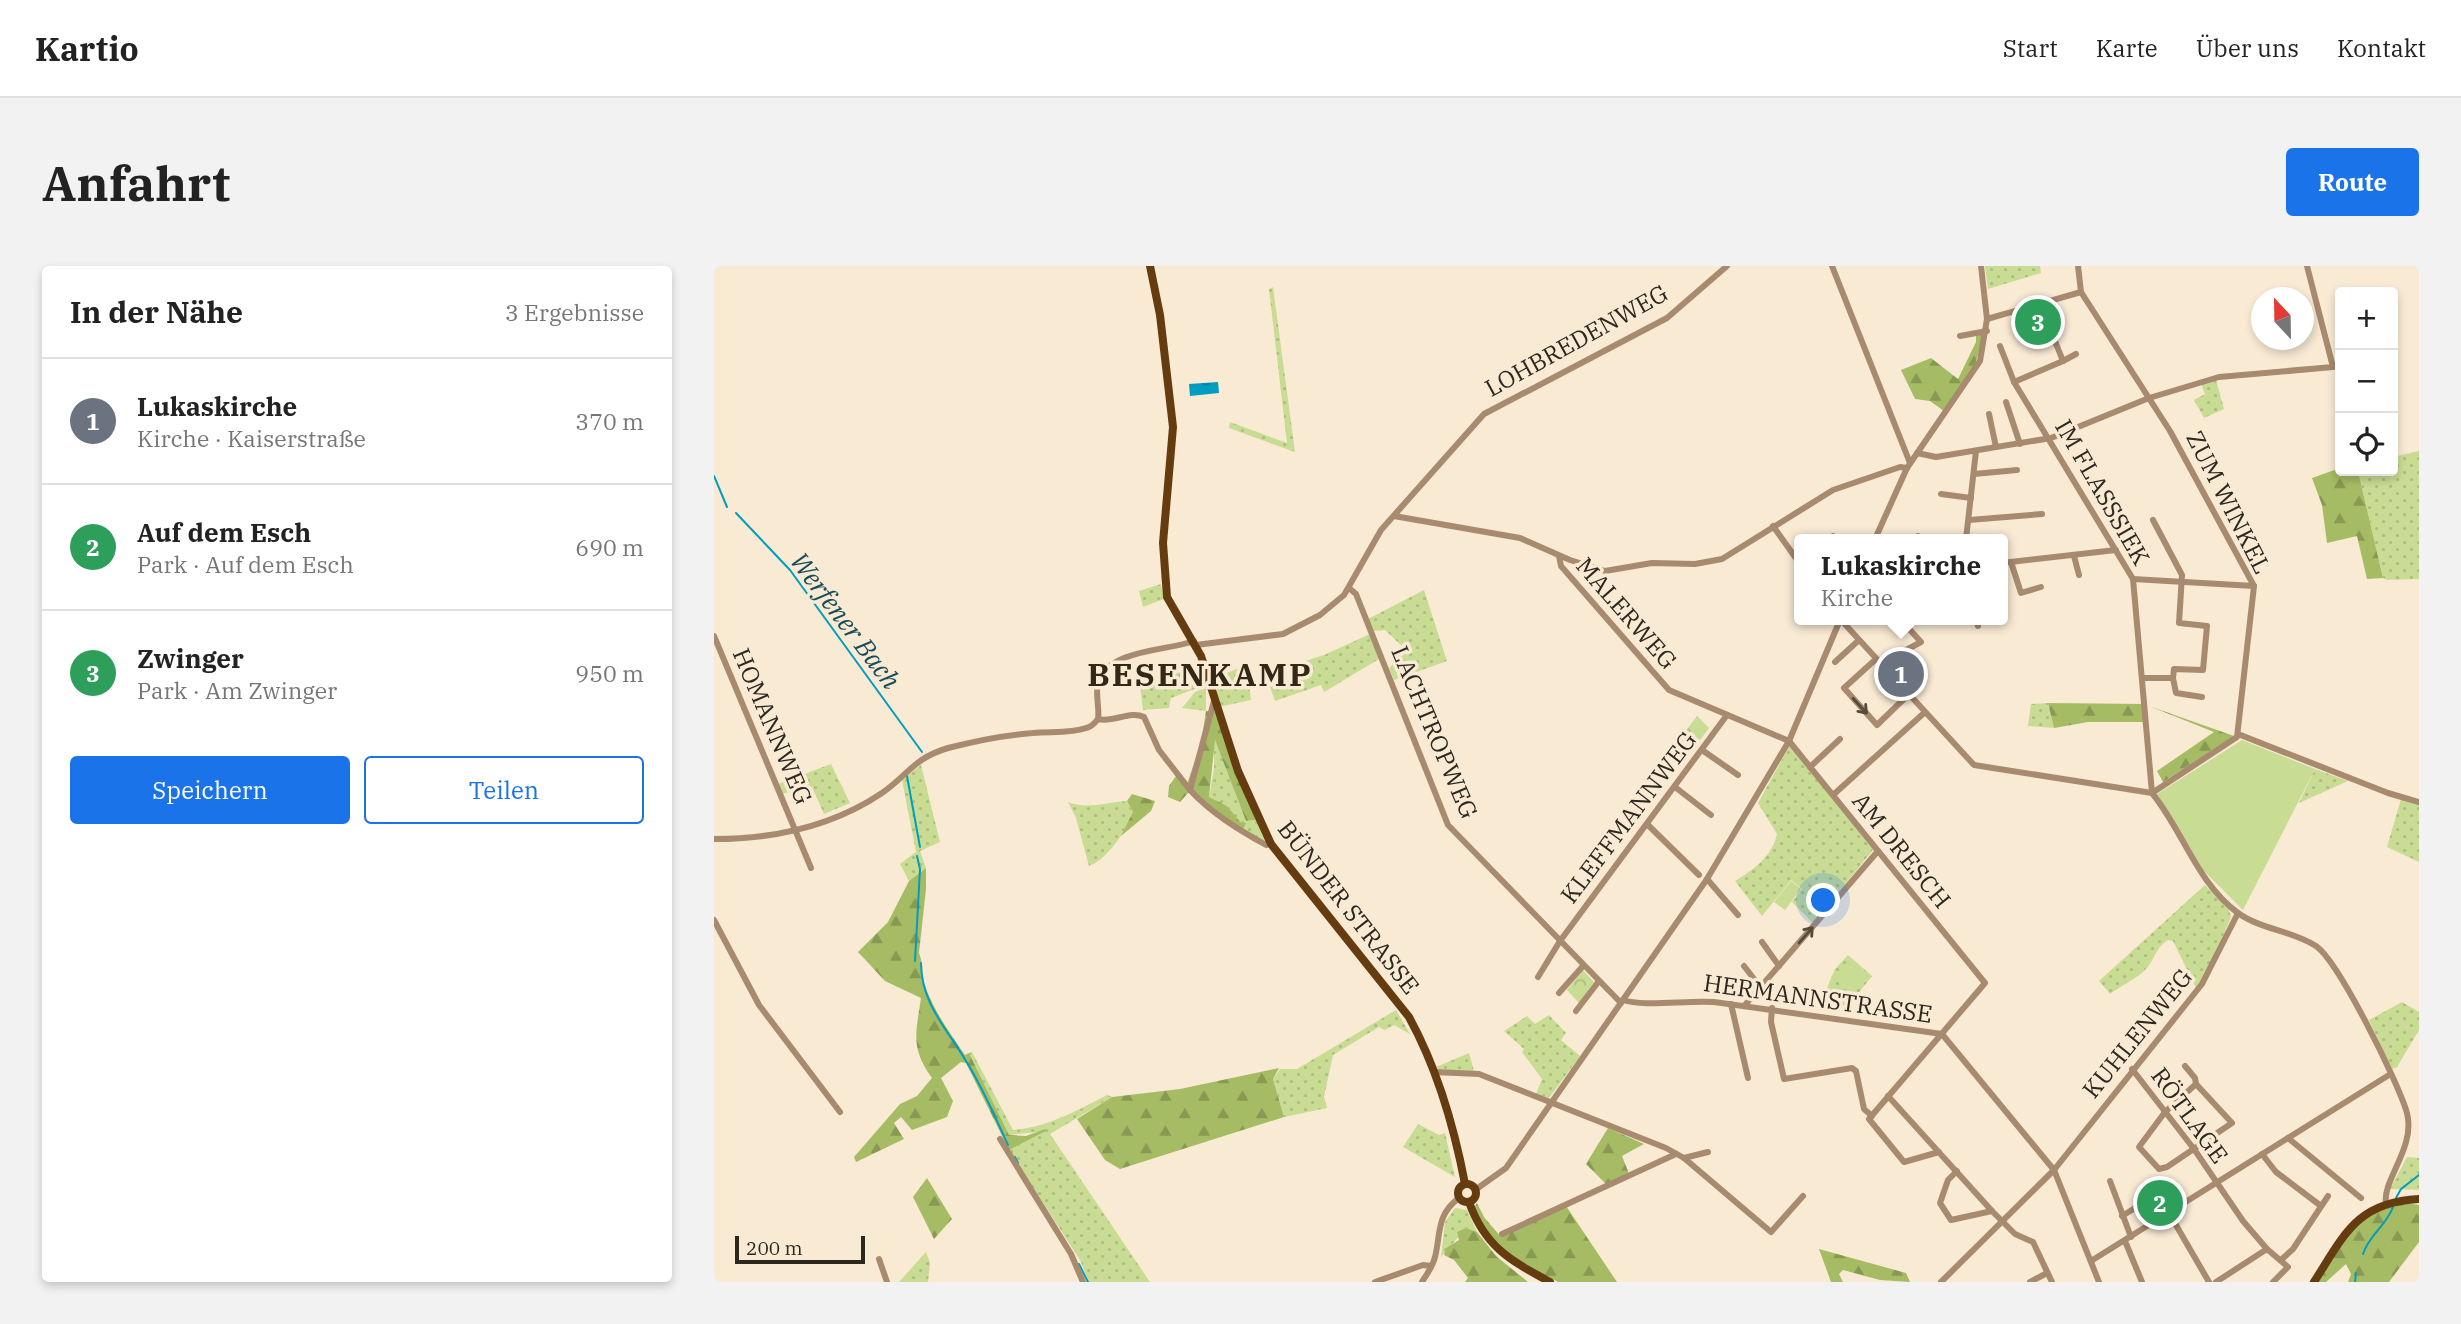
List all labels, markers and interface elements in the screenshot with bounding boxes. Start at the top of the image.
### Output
text: Kartio [35,27,139,70]
text: Start [2003,32,2058,64]
text: Karte [2096,32,2158,64]
text: Über uns [2196,32,2299,64]
text: Kontakt [2337,32,2426,64]
button: Route [2286,148,2419,216]
text: Anfahrt [42,151,230,214]
street label: LOHBREDENWEG [1479,276,1673,404]
north arrow [2251,287,2314,350]
map controls [2335,287,2398,476]
button: + [2335,287,2398,350]
text: In der Nähe [70,292,243,331]
pin: 3 [2015,296,2061,348]
text: 3 Ergebnisse [505,297,644,327]
button: − [2335,350,2398,413]
text: Lukaskirche [137,389,297,423]
text: 1 [86,406,100,436]
text: 370 m [575,406,644,436]
street label: IM FLASSSIEK [2048,413,2158,571]
button: locate [2335,413,2398,476]
text: Kirche · Kaiserstraße [137,423,366,453]
street label: ZUM WINKEL [2179,425,2279,579]
text: Auf dem Esch [137,515,311,549]
text: 2 [86,532,100,562]
text: 690 m [575,532,644,562]
popup [1794,534,2008,625]
water label: Werfener Bach [783,545,909,696]
text: Lukaskirche [1821,548,1981,582]
text: Park · Auf dem Esch [137,549,354,579]
street label: MALERWEG [1569,550,1685,676]
text: Kirche [1821,582,1893,612]
text: Zwinger [137,641,244,675]
street label: LACHTROPWEG [1384,641,1486,823]
street label: HOMANNWEG [726,643,820,809]
pin: 1 [1878,648,1924,700]
district label: BESENKAMP [1087,653,1313,695]
text: 3 [86,658,100,688]
text: 950 m [575,658,644,688]
text: Park · Am Zwinger [137,675,337,705]
one-way arrow [1852,697,1868,715]
street label: KLEFFMANNWEG [1553,725,1703,909]
button: Speichern [70,756,350,824]
button: Teilen [364,756,644,824]
street label: AM DRESCH [1846,786,1958,914]
street label: BÜNDER STRASSE [1271,814,1427,1000]
your location [1806,883,1840,917]
one-way arrow [1797,927,1814,944]
street label: KUHLENWEG [2075,962,2199,1104]
street label: HERMANNSTRASSE [1701,966,1935,1030]
street label: RÖTLAGE [2144,1060,2236,1170]
pin: 2 [2137,1177,2183,1229]
scale bar [735,1233,864,1265]
text: 200 m [746,1236,803,1260]

